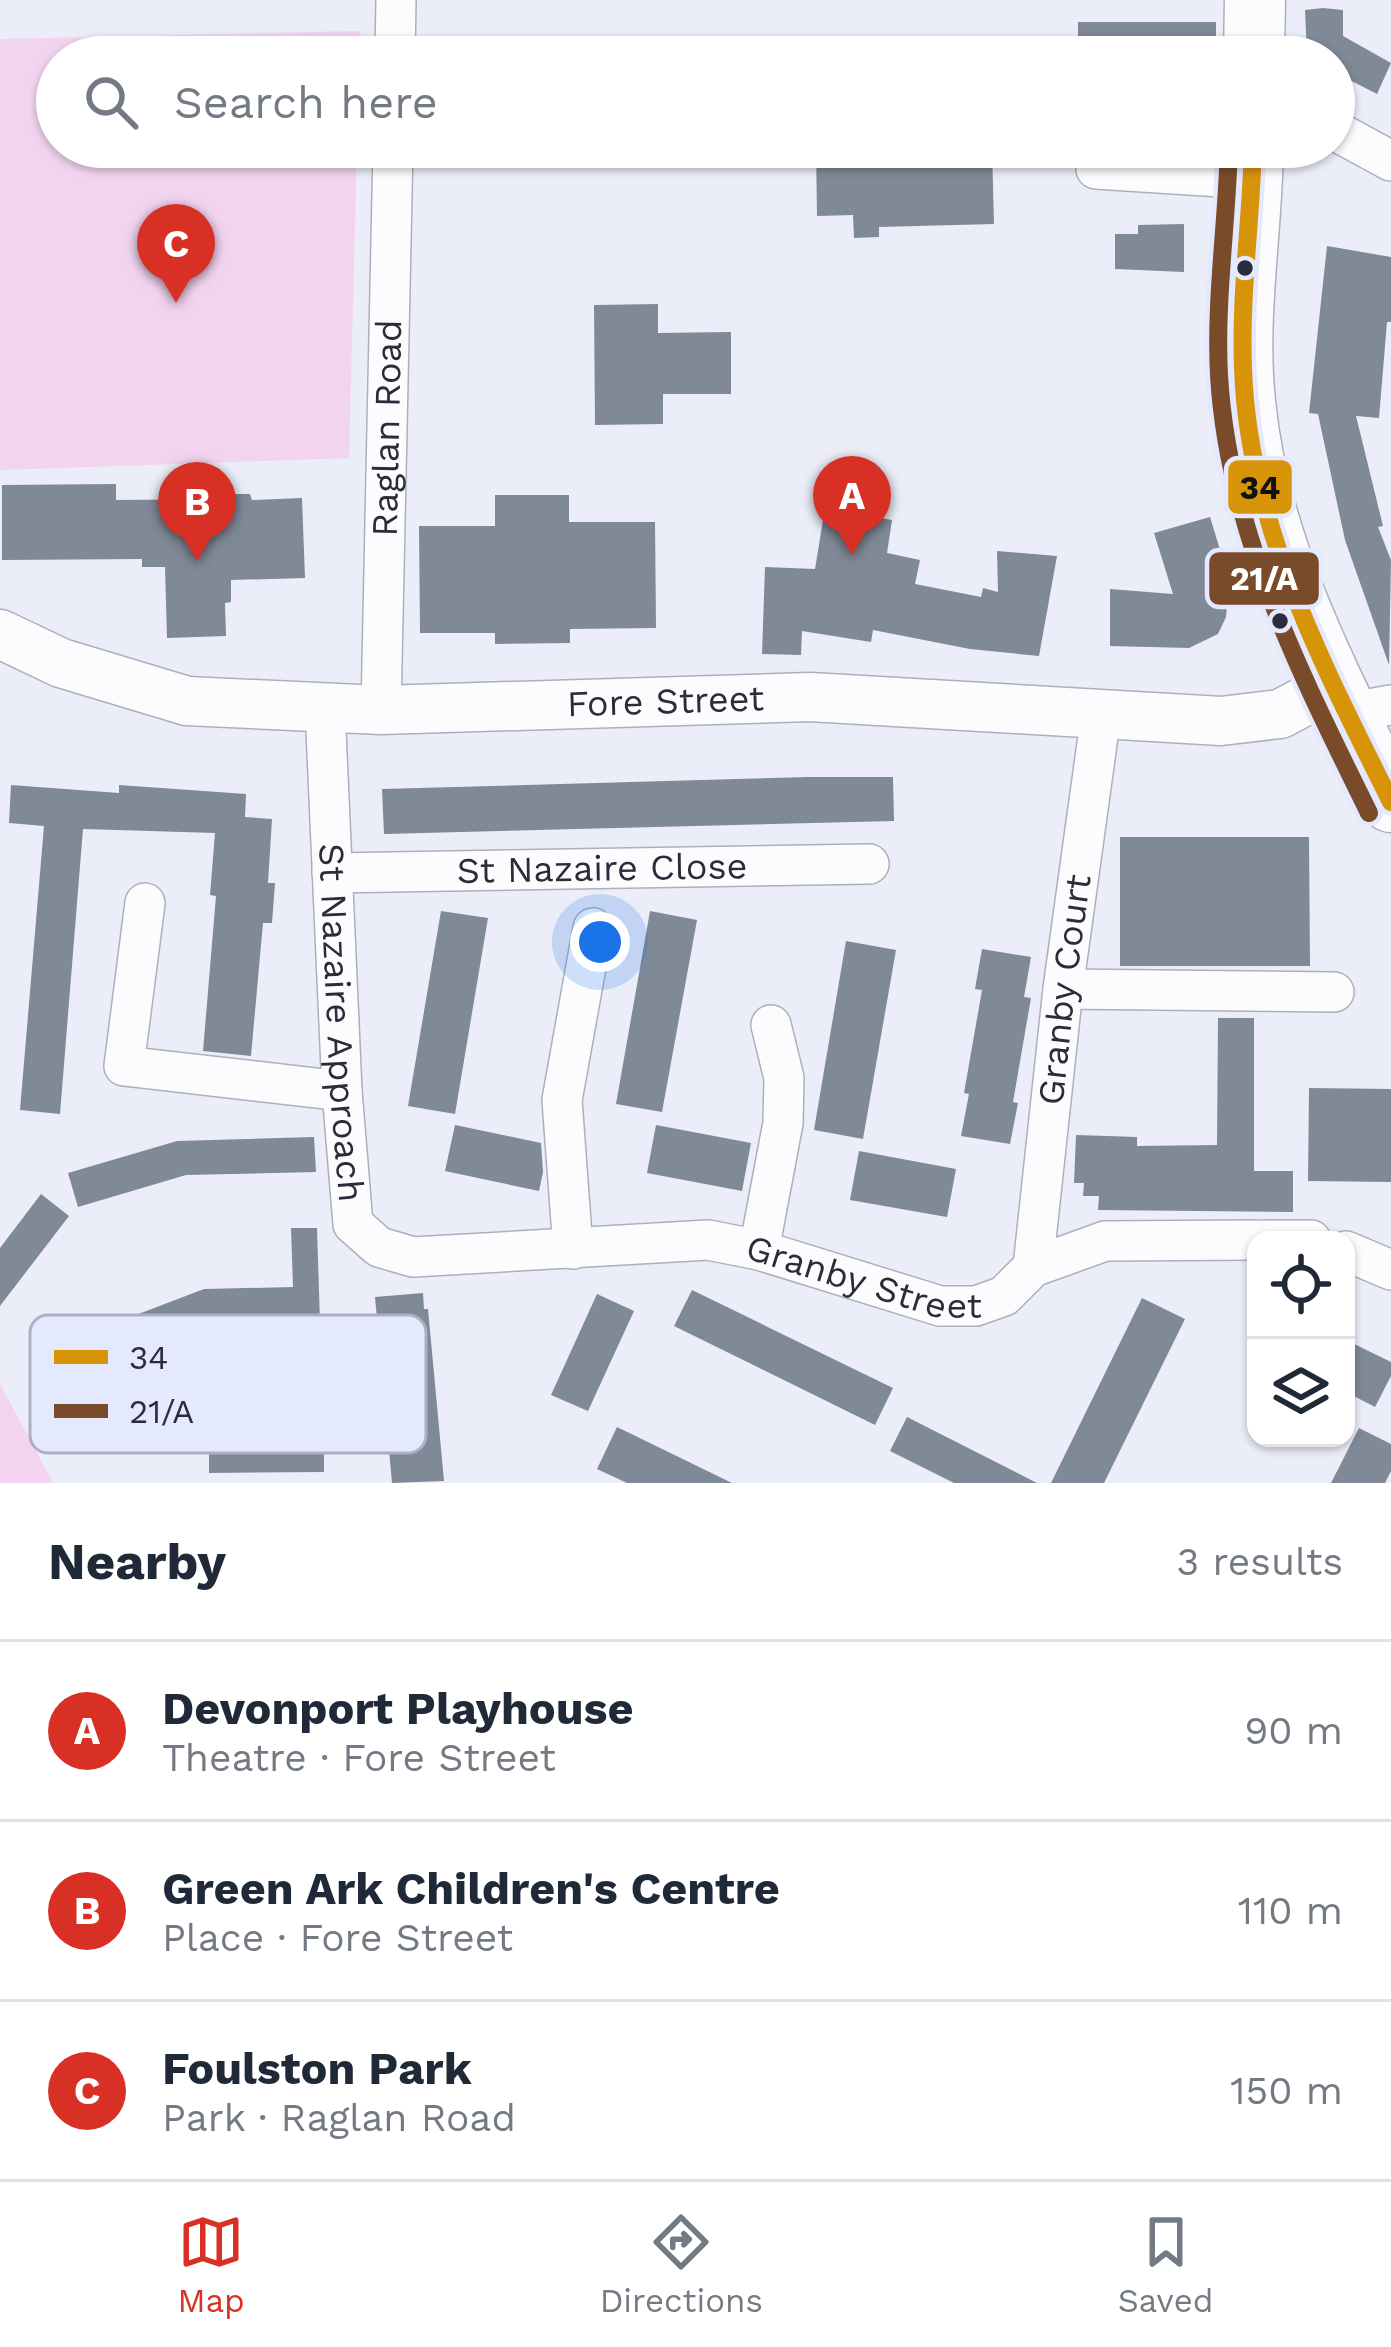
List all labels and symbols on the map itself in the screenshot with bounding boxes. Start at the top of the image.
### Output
pin: C [137,204,215,303]
unlabelled marker [1234,257,1256,279]
street label: Raglan Road [364,319,410,537]
pin: A [813,456,891,555]
line badge: 34 [1226,458,1294,516]
pin: B [158,462,236,561]
text: 34 [1240,468,1280,507]
line badge: 21/A [1207,550,1321,607]
text: 21/A [1230,559,1299,598]
unlabelled marker [1269,610,1291,632]
street label: Fore Street [566,677,765,725]
street label: St Nazaire Approach [310,842,372,1204]
street label: St Nazaire Close [456,845,748,892]
street label: Granby Court [1030,872,1100,1107]
your location [570,912,630,972]
street label: Granby Street [741,1226,982,1328]
legend [30,1315,426,1453]
text: 34 [129,1338,168,1377]
text: 21/A [129,1392,194,1431]

